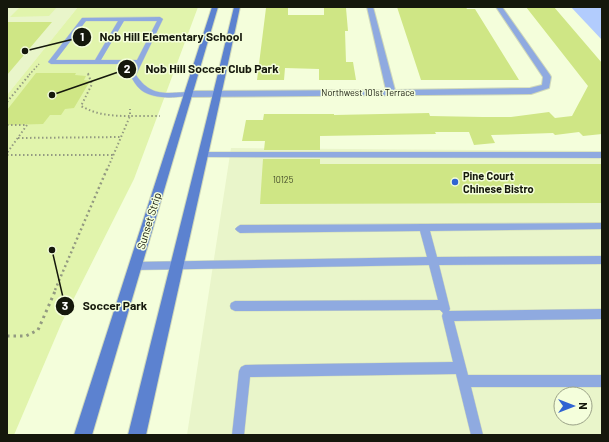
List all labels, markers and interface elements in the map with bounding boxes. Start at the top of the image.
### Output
callout: Nob Hill Elementary School [72,25,251,49]
text: 1 [80,29,84,43]
text: Nob Hill Elementary School [100,29,242,43]
callout: Nob Hill Soccer Club Park [117,57,286,81]
text: 2 [124,61,131,75]
text: Nob Hill Soccer Club Park [145,61,279,75]
street label: Northwest 101st Terrace [321,87,415,98]
place label: Pine Court Chinese Bistro [463,169,534,195]
house number: 10125 [273,174,294,185]
marker: Pine Court Chinese Bistro [450,177,460,187]
street label: Sunset Strip [134,191,163,251]
callout: Soccer Park [55,294,155,318]
text: 3 [62,298,68,312]
text: Soccer Park [83,298,148,312]
north arrow [553,386,593,426]
text: N [577,402,590,410]

